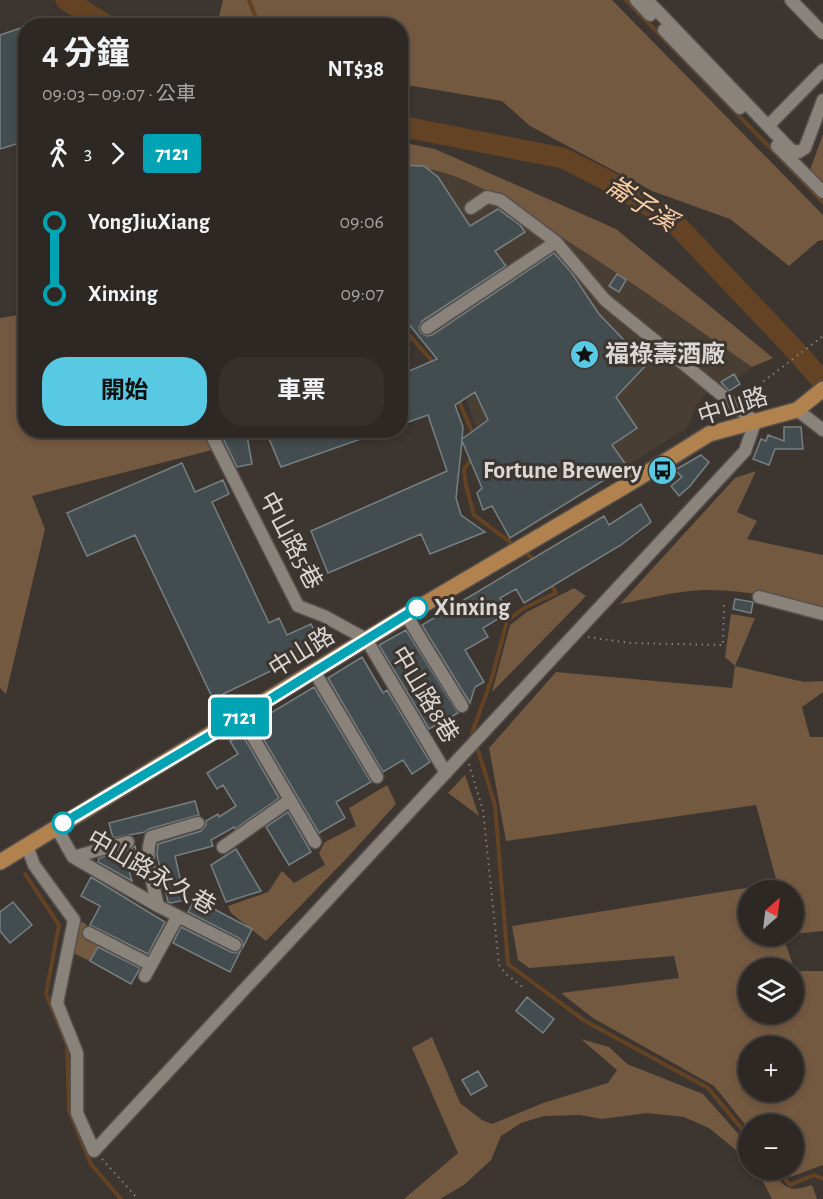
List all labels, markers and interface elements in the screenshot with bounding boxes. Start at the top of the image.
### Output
text: 4 分鐘 [42,38,130,71]
text: NT$38 [328,58,384,80]
text: 09:03 – 09:07 · 公車 [42,84,196,104]
icon: walk [42,137,75,170]
icon: forward [101,137,134,170]
text: 3 [84,143,92,163]
text: 7121 [155,143,189,164]
water label: 崙子溪 [601,171,685,238]
text: YongJiuXiang [88,211,210,233]
text: 09:06 [340,212,384,232]
text: Xinxing [88,283,158,305]
text: 09:07 [341,284,384,304]
place icon: 福祿壽酒廠 [568,339,600,371]
place label: 福祿壽酒廠 [605,341,725,367]
button: 開始 [42,357,207,426]
button: 車票 [219,357,384,426]
street label: 中山路 [694,383,771,430]
bus stop icon: Fortune Brewery [647,455,679,487]
place label: Fortune Brewery [483,459,642,483]
street label: 中山路5巷 [255,488,327,593]
place label: Xinxing [434,596,511,620]
marker: Xinxing [406,597,428,619]
street label: 中山路 [264,622,339,682]
street label: 中山路8巷 [386,642,464,747]
line badge: 7121 [198,698,282,736]
text: 7121 [223,707,257,728]
unlabelled marker [52,812,74,834]
street label: 中山路永久巷 [83,825,220,919]
north arrow [738,880,804,946]
map controls [738,880,804,1180]
button: layers [738,958,804,1024]
button: + [738,1036,804,1102]
button: − [738,1114,804,1180]

